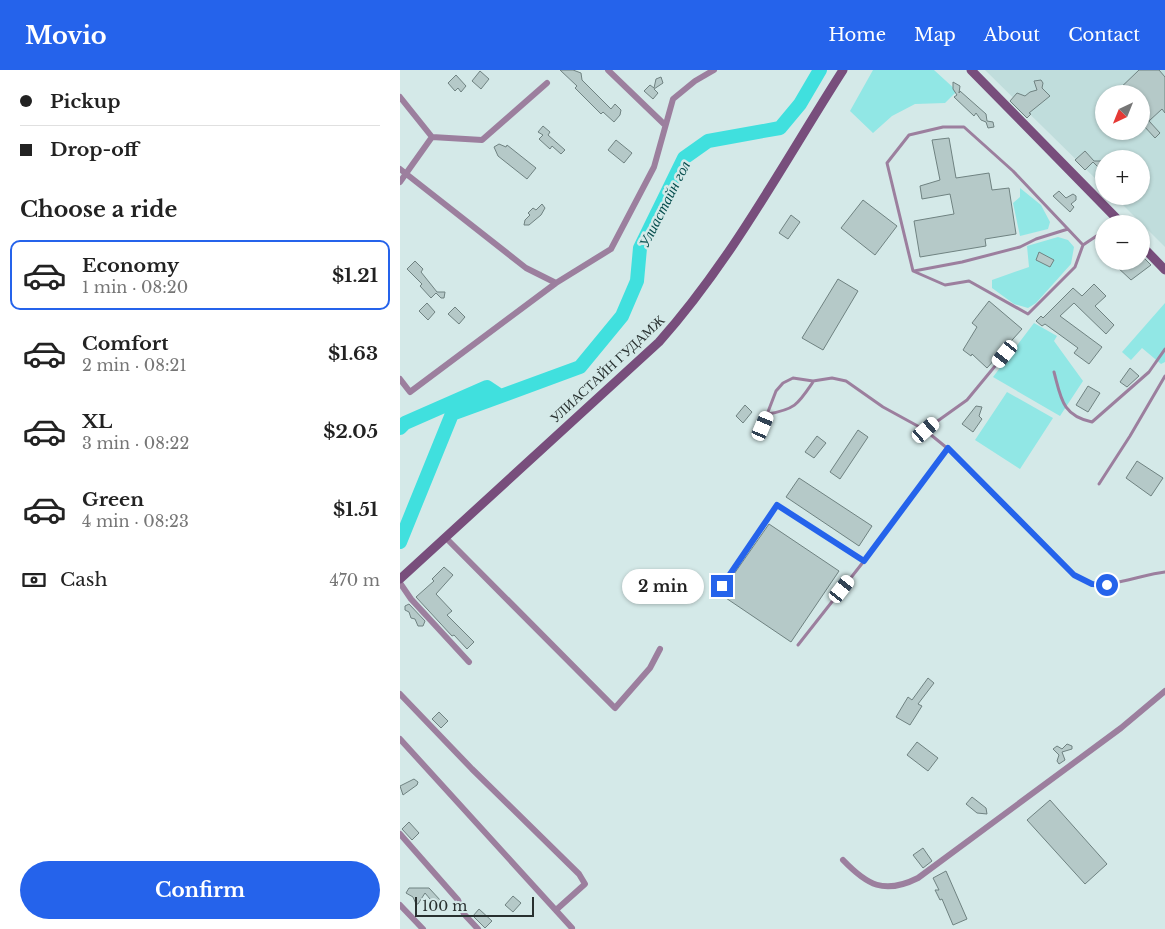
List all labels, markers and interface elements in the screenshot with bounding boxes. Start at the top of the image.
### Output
text: Movio [25,21,107,50]
text: Home [828,24,886,46]
text: Map [914,24,956,46]
text: About [984,24,1040,46]
text: Contact [1068,24,1140,46]
north arrow [1095,85,1150,140]
map controls [1095,85,1150,270]
text: Pickup [50,90,121,113]
text: Drop-off [50,138,139,161]
button: + [1095,150,1150,205]
water label: Улиастайн гол [634,157,694,250]
text: Choose a ride [20,196,177,223]
button: − [1095,215,1150,270]
icon: car [22,253,67,298]
text: Economy [82,254,179,277]
text: $1.21 [332,264,378,287]
text: 1 min · 08:20 [82,277,188,297]
street label: УЛИАСТАЙН ГУДАМЖ [546,311,668,427]
icon: car [22,331,67,376]
text: Comfort [82,332,169,355]
car [989,338,1020,370]
text: $1.63 [328,342,378,365]
text: 2 min · 08:21 [82,355,187,375]
icon: car [22,409,67,454]
car [750,409,775,443]
text: XL [82,410,112,433]
car [909,414,942,446]
text: $2.05 [323,420,378,443]
text: 3 min · 08:22 [82,433,189,453]
icon: car [22,487,67,532]
text: Green [82,488,144,511]
text: $1.51 [333,498,378,521]
text: 4 min · 08:23 [82,511,189,531]
icon: cash [20,566,48,594]
text: Cash [60,568,107,591]
callout: 2 min [622,568,704,604]
text: 470 m [329,570,380,590]
car [826,573,857,605]
route start [1096,574,1118,596]
route end [711,575,733,597]
text: 2 min [638,576,688,596]
button: Confirm [20,861,380,919]
scale bar [415,894,534,917]
text: 100 m [422,897,467,915]

